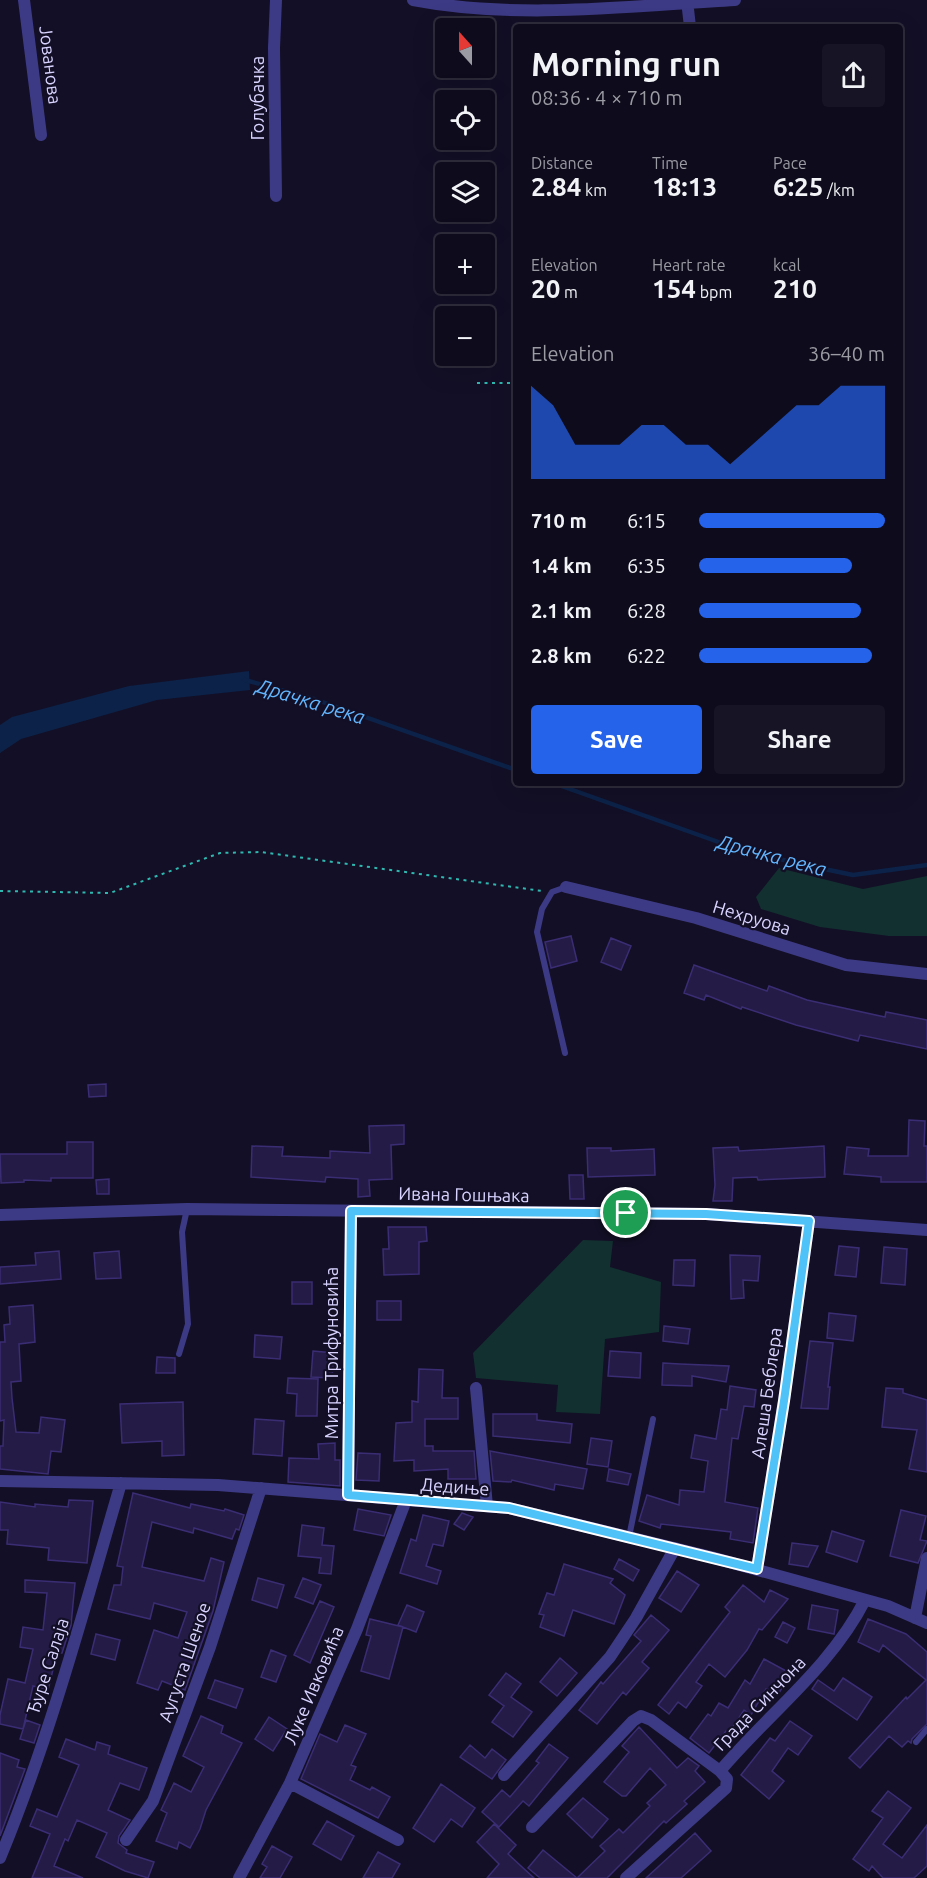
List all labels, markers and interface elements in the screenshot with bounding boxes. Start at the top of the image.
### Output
north arrow [435,18,495,78]
map controls [435,18,495,366]
street label: Јованова [36,25,66,105]
button: share [822,44,885,107]
text: Morning run [531,45,721,82]
street label: Голубачка [247,56,267,140]
text: 08:36 · 4 × 710 m [531,86,683,109]
button: locate [435,90,495,150]
text: Distance [531,154,593,172]
text: Time [652,154,688,172]
text: Pace [773,154,807,172]
button: layers [435,162,495,222]
text: 2.84 [531,172,581,201]
text: 18:13 [652,172,717,201]
text: 6:25 [773,172,823,201]
text: km [581,181,607,199]
text: /km [823,181,855,199]
button: + [435,234,495,294]
text: Elevation [531,256,598,274]
text: Heart rate [652,256,726,274]
text: kcal [773,256,801,274]
text: 20 [531,274,560,303]
text: 154 [652,274,696,303]
text: 210 [773,274,817,303]
text: m [560,283,578,301]
text: bpm [696,283,732,301]
button: − [435,306,495,366]
text: Elevation [531,342,614,365]
text: 36–40 m [808,342,885,365]
text: 710 m [531,509,587,532]
text: 6:15 [627,509,666,532]
text: 1.4 km [531,554,592,577]
text: 6:35 [627,554,666,577]
text: 2.1 km [531,599,592,622]
text: 6:28 [627,599,666,622]
text: 2.8 km [531,644,592,667]
text: 6:22 [627,644,666,667]
water label: Драчка река [252,673,368,728]
button: Save [531,705,702,774]
button: Share [714,705,885,774]
water label: Драчка река [713,829,829,881]
street label: Нехруова [711,896,793,938]
street label: Ивана Гошњака [398,1183,530,1205]
pin [600,1187,651,1238]
icon: arrive [609,1196,642,1229]
street label: Митра Трифуновића [321,1267,341,1439]
street label: Алеша Беблера [747,1326,785,1460]
street label: Дедиње [420,1474,490,1498]
street label: Аугуста Шеное [154,1600,214,1724]
street label: Ђуре Салаја [22,1615,72,1717]
street label: Луке Ивковића [279,1623,347,1747]
street label: Града Синчона [709,1652,809,1754]

